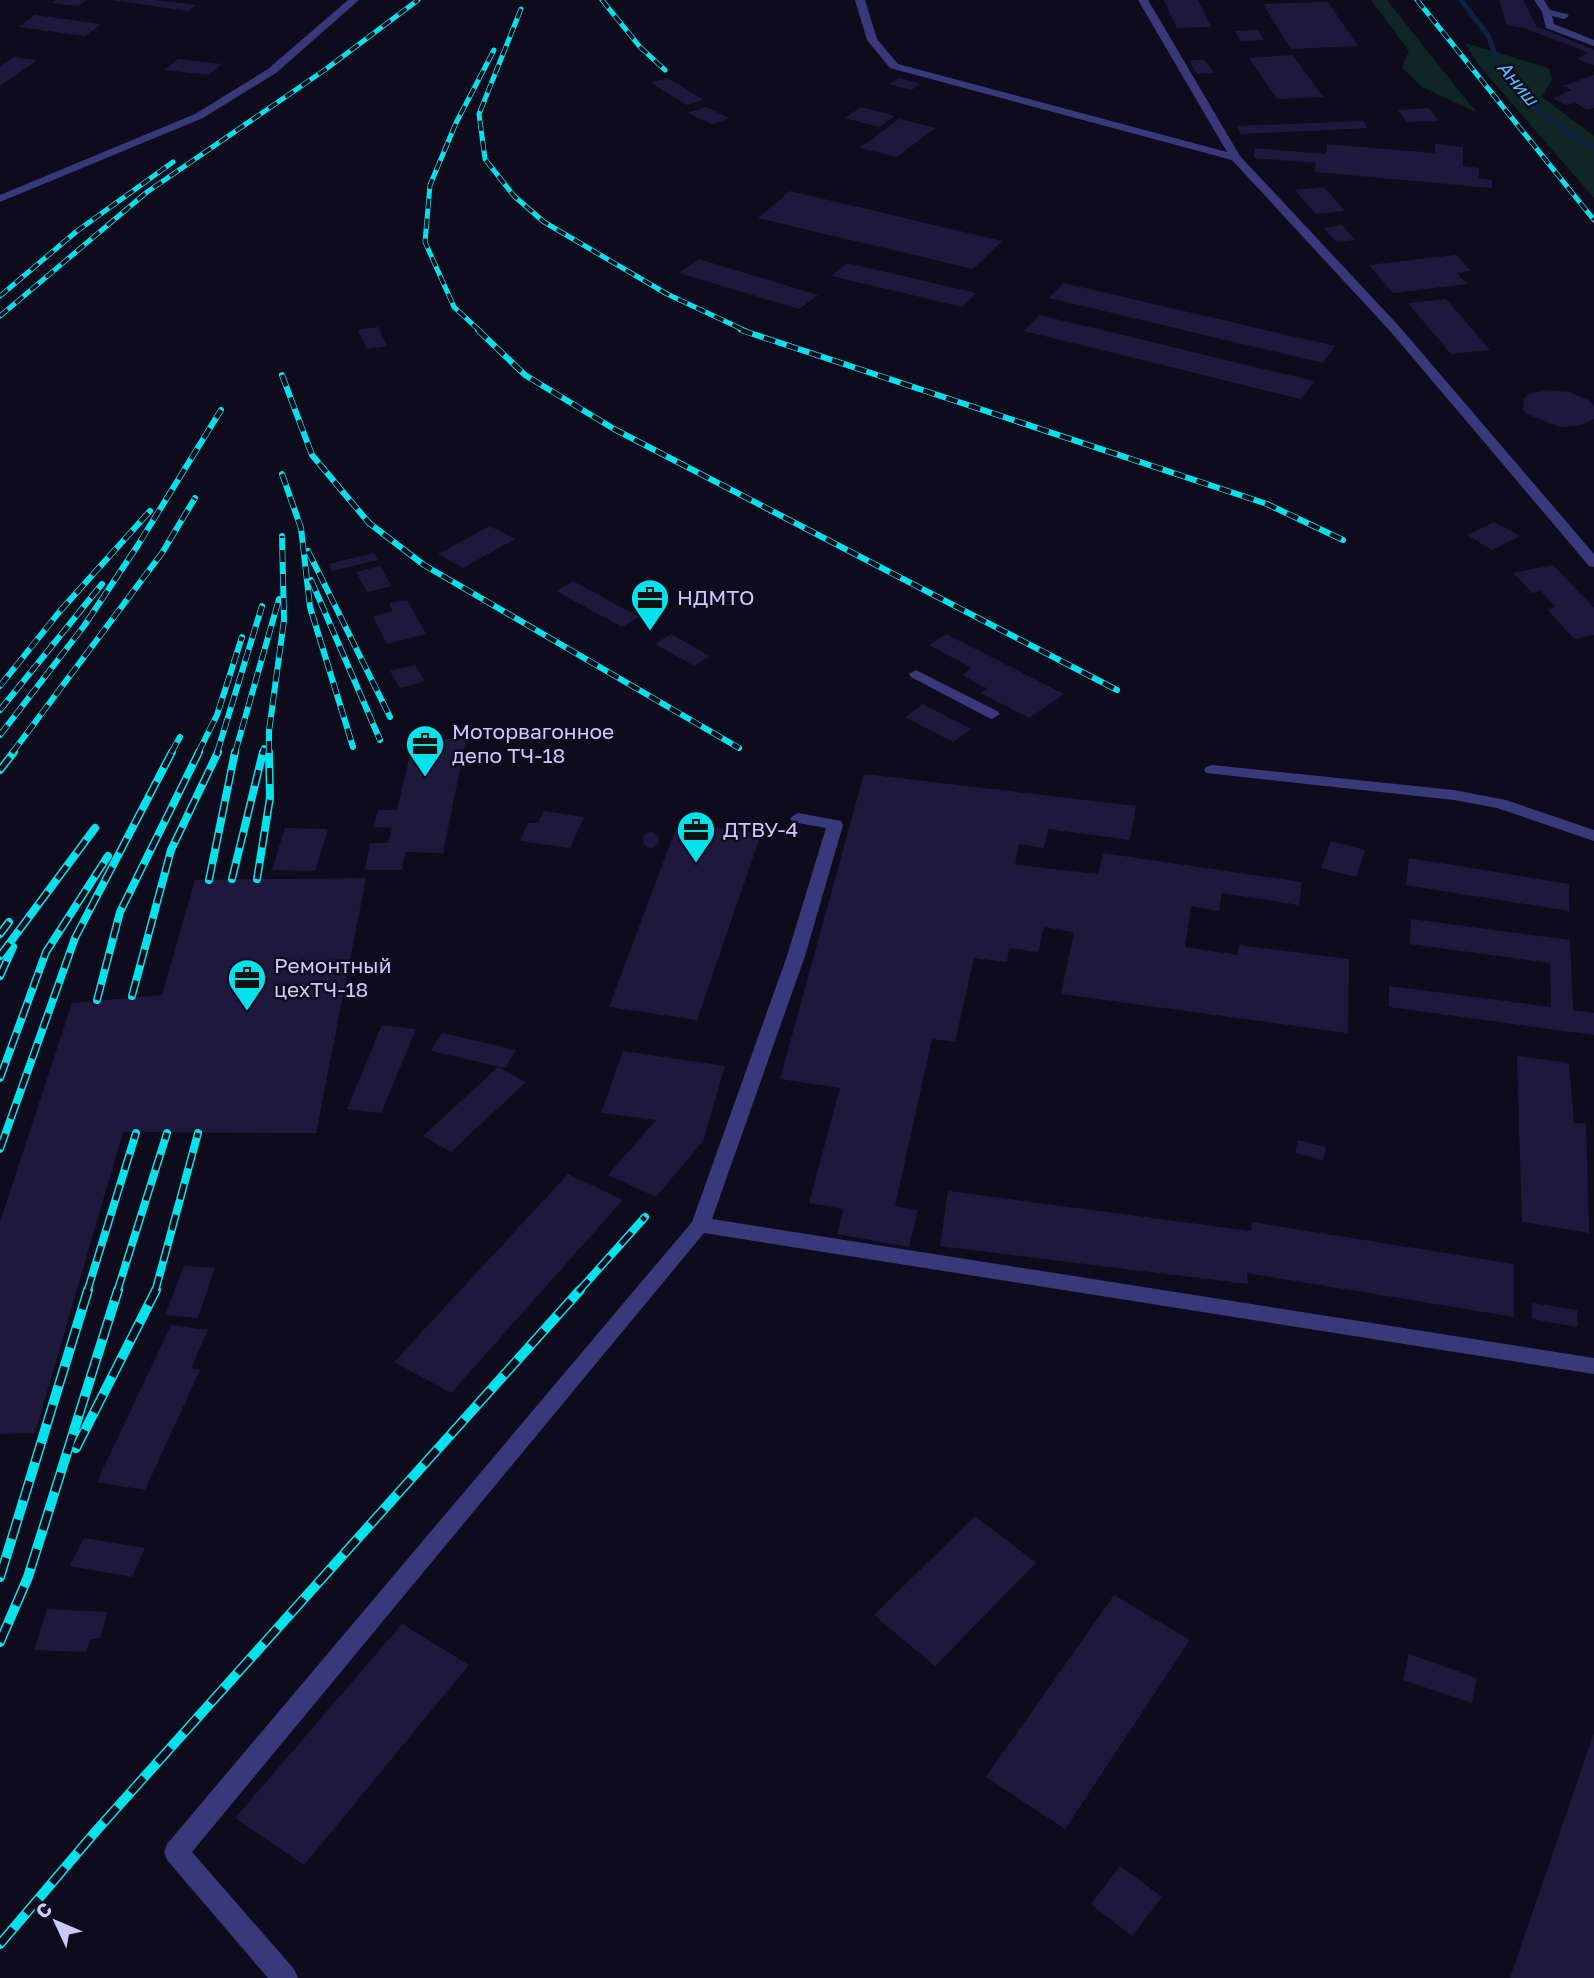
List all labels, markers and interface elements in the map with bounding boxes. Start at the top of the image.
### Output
water label: Аниш [1493,56,1545,111]
office icon: НДМТО [629,577,671,632]
place label: НДМТО [677,584,755,610]
place label: Моторвагонное депо ТЧ-18 [452,718,614,768]
office icon: Моторвагонное депо ТЧ-18 [404,723,446,778]
office icon: ДТВУ-4 [675,809,717,864]
place label: ДТВУ-4 [723,816,798,842]
place label: Ремонтный цехТЧ-18 [274,952,392,1002]
office icon: Ремонтный цехТЧ-18 [226,957,268,1012]
north arrow [21,1887,91,1957]
text: С [30,1897,56,1923]

